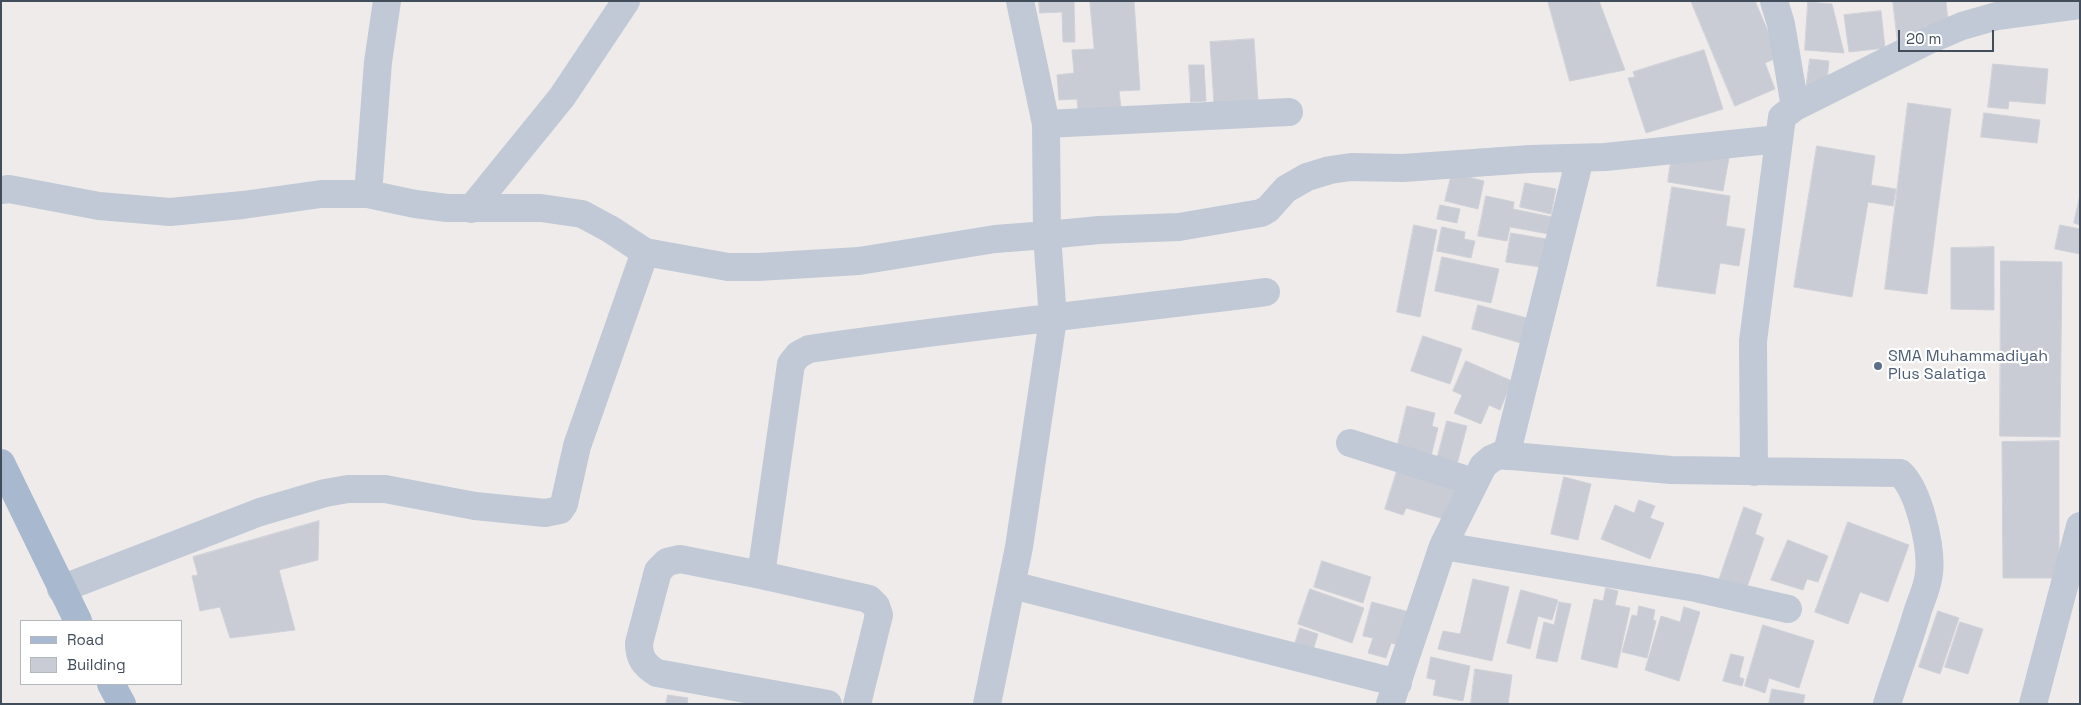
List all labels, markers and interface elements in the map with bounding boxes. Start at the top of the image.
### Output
scale bar [1901,20,1997,52]
text: 20 m [1906,29,1941,48]
place label: SMA Muhammadiyah Plus Salatiga [1888,347,2048,385]
marker: SMA Muhammadiyah Plus Salatiga [1872,360,1884,372]
legend [20,620,182,685]
text: Road [67,630,104,649]
text: Building [67,655,126,674]

